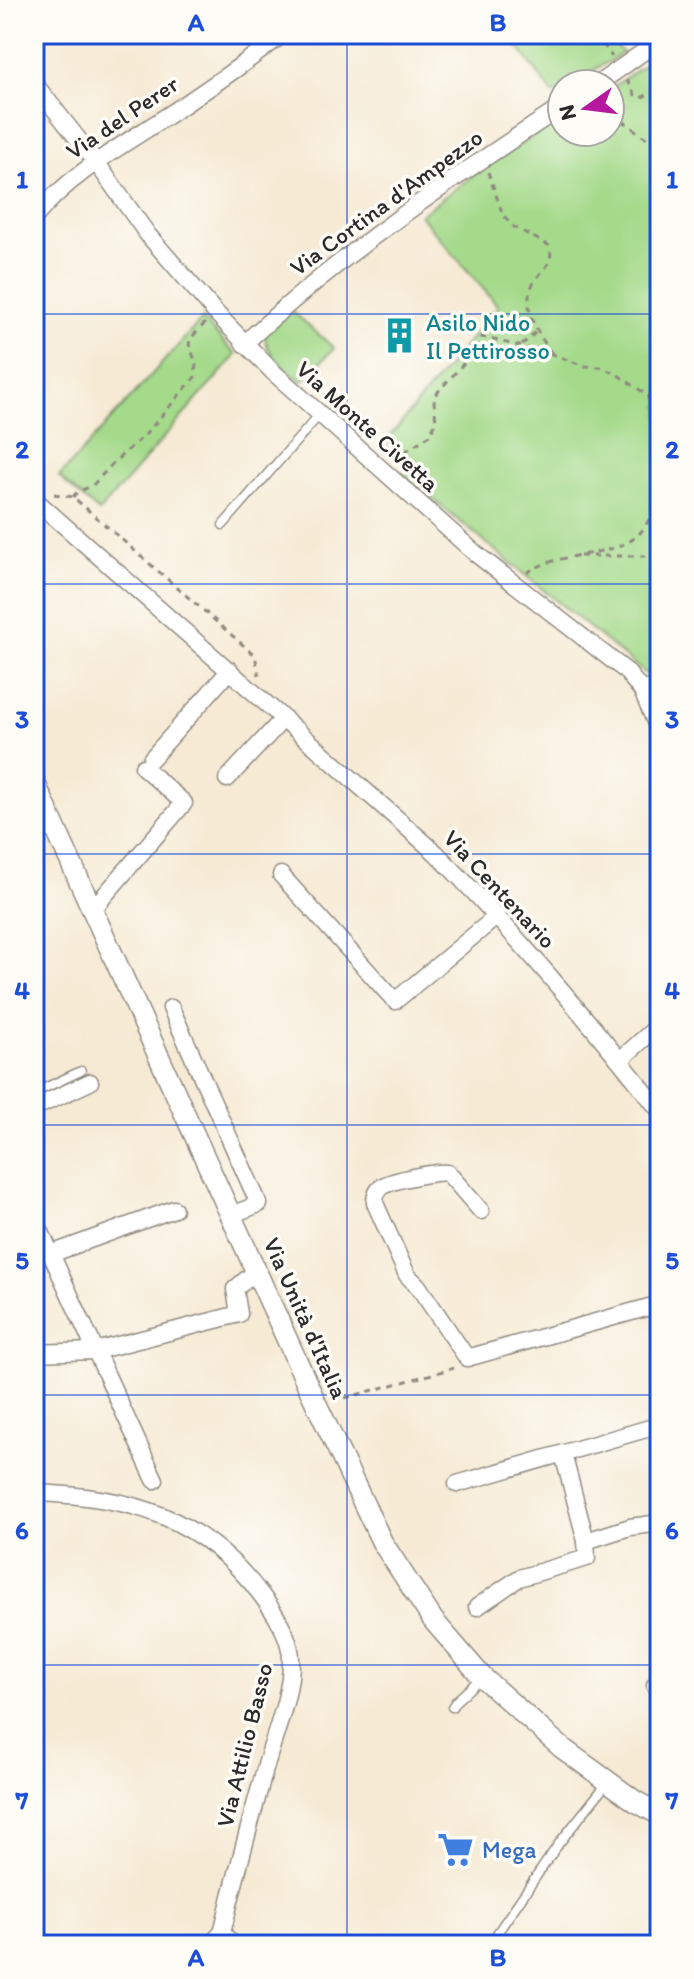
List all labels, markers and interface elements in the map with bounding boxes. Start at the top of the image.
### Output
text: A [187,6,205,38]
text: B [490,6,507,38]
north arrow [546,68,626,148]
street label: Via del Perer [60,69,184,165]
text: N [552,102,582,123]
street label: Via Cortina d'Ampezzo [284,122,488,282]
text: 1 [16,163,28,195]
text: 1 [666,163,678,195]
place label: Asilo Nido Il Pettirosso [426,308,550,365]
building icon: Asilo Nido Il Pettirosso [381,317,419,355]
street label: Via Monte Civetta [291,354,446,498]
text: 2 [15,433,29,465]
text: 2 [665,433,679,465]
text: 3 [15,703,29,735]
text: 3 [665,703,679,735]
street label: Via Centenario [438,824,562,954]
text: 4 [14,974,30,1006]
text: 4 [664,974,680,1006]
street label: Via Unità d'Italia [257,1233,355,1404]
text: 5 [15,1244,29,1276]
text: 5 [665,1244,679,1276]
text: 6 [15,1514,29,1546]
text: 6 [665,1514,679,1546]
street label: Via Attilio Basso [210,1660,278,1830]
text: 7 [15,1784,29,1816]
text: 7 [665,1784,679,1816]
supermarket icon: Mega [437,1830,475,1868]
place label: Mega [482,1835,537,1864]
text: A [187,1941,205,1973]
text: B [490,1941,507,1973]

